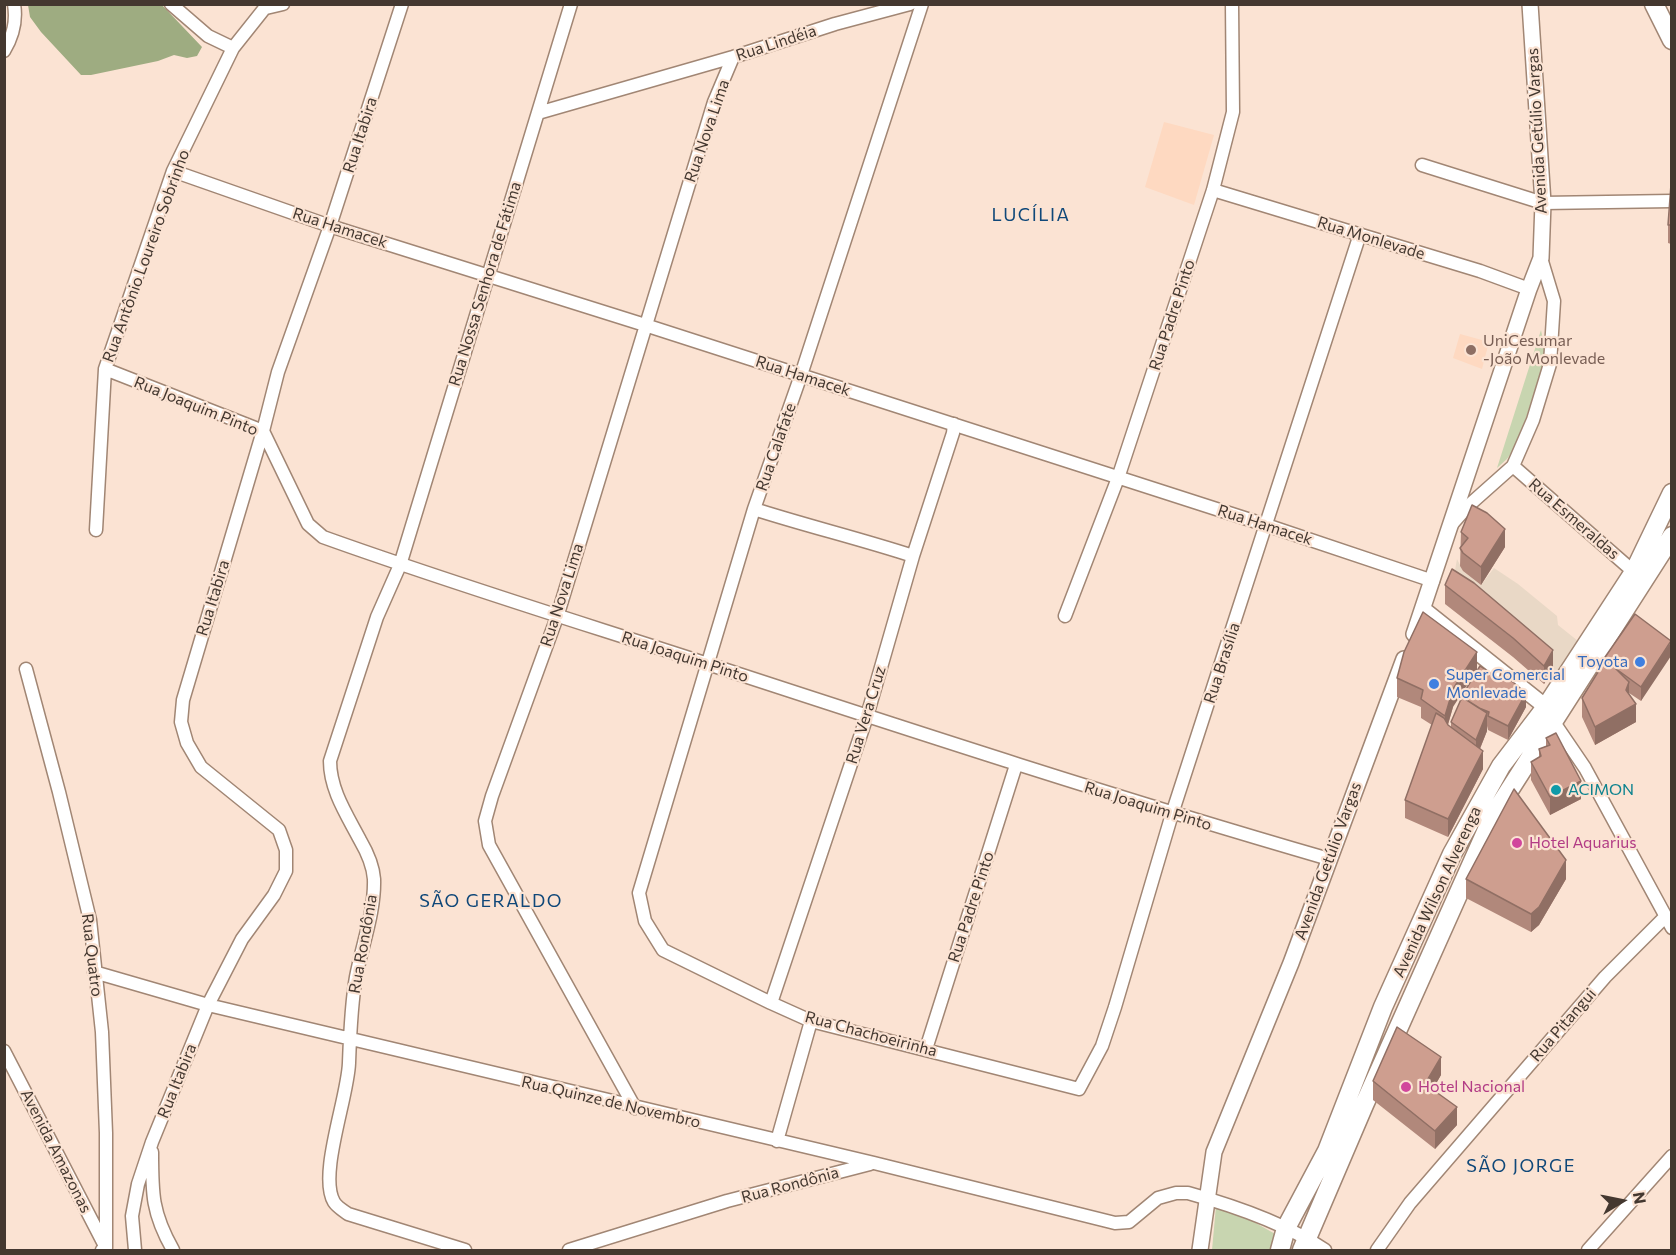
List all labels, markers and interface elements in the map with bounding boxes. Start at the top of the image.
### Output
street label: Rua Lindéia [733,21,819,65]
street label: Avenida Getúlio Vargas [1523,48,1551,214]
street label: Rua Nova Lima [680,77,734,185]
street label: Rua Itabira [339,95,381,175]
street label: Rua Antônio Loureiro Sobrinho [99,147,193,365]
street label: Rua Nossa Senhora de Fátima [445,179,525,389]
street label: Rua Hamacek [290,204,390,252]
district label: LUCÍLIA [992,204,1070,226]
street label: Rua Monlevade [1315,213,1427,263]
street label: Rua Padre Pinto [1145,257,1199,373]
place label: UniCesumar -João Monlevade [1483,331,1605,369]
marker: UniCesumar -João Monlevade [1464,343,1478,357]
street label: Rua Hamacek [753,352,853,400]
street label: Rua Joaquim Pinto [131,372,261,440]
street label: Rua Calafate [752,400,800,494]
street label: Rua Esmeraldas [1525,474,1623,564]
street label: Rua Hamacek [1215,501,1315,549]
street label: Rua Nova Lima [536,541,588,649]
street label: Rua Itabira [192,558,234,638]
street label: Rua Brasília [1200,620,1244,706]
street label: Rua Joaquim Pinto [619,627,751,687]
place label: Toyota [1577,652,1628,672]
marker: Toyota [1633,655,1647,669]
street label: Rua Vera Cruz [842,664,890,766]
place label: Super Comercial Monlevade [1446,665,1565,703]
marker: Super Comercial Monlevade [1427,677,1441,691]
street label: Rua Joaquim Pinto [1082,777,1214,835]
street label: Avenida Getúlio Vargas [1291,780,1365,942]
place label: ACIMON [1568,780,1634,800]
marker: ACIMON [1549,783,1563,797]
street label: Avenida Wilson Alverenga [1389,803,1485,981]
place label: Hotel Aquarius [1529,833,1636,853]
marker: Hotel Aquarius [1510,836,1524,850]
street label: Rua Padre Pinto [944,849,998,965]
district label: SÃO GERALDO [419,890,563,912]
street label: Rua Rondônia [345,893,381,995]
street label: Rua Quatro [77,912,107,998]
street label: Rua Pitangui [1526,984,1600,1066]
street label: Rua Chachoeirinha [803,1007,939,1061]
street label: Rua Itabira [153,1041,201,1121]
street label: Rua Quinze de Novembro [520,1072,702,1132]
place label: Hotel Nacional [1418,1077,1525,1097]
marker: Hotel Nacional [1399,1080,1413,1094]
street label: Avenida Amazonas [16,1086,96,1216]
district label: SÃO JORGE [1466,1155,1576,1177]
street label: Rua Rondônia [739,1163,841,1207]
north arrow [1592,1171,1652,1231]
text: N [1630,1190,1651,1205]

